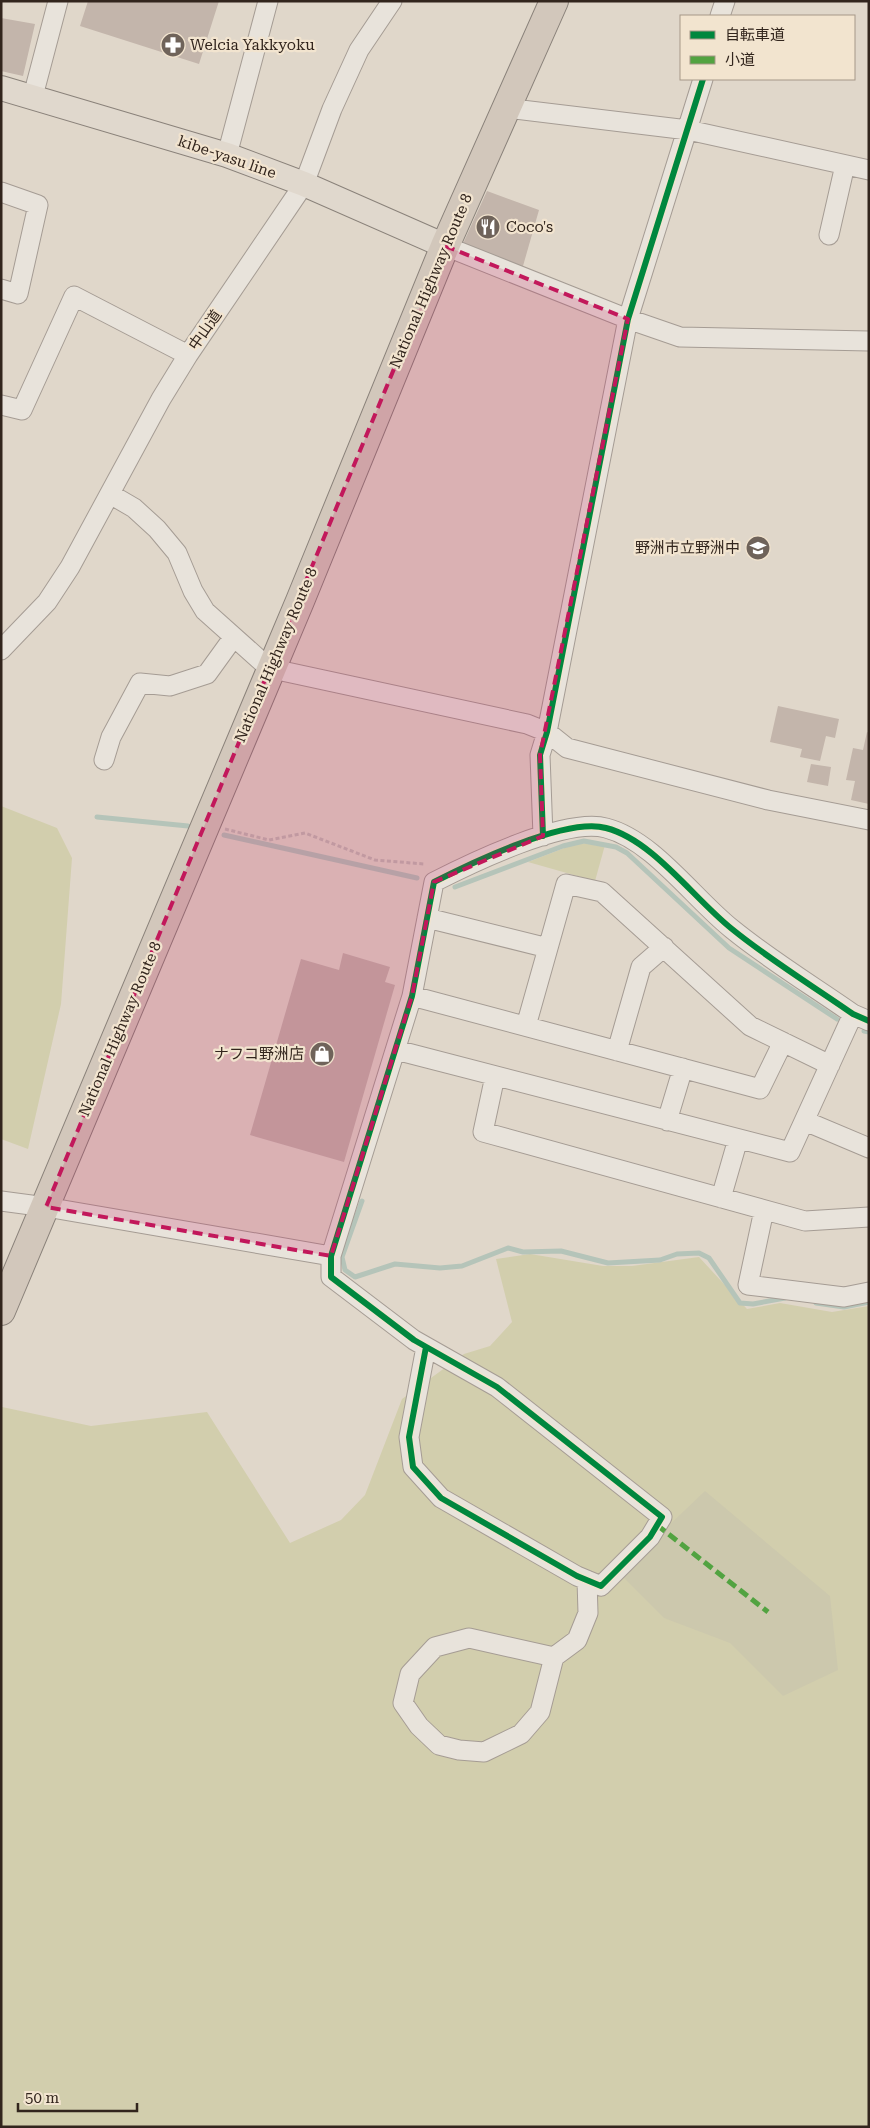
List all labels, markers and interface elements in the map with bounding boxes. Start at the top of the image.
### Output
legend [680,15,855,80]
text: 自転車道 [725,26,785,44]
pharmacy icon: Welcia Yakkyoku [160,32,186,58]
place label: Welcia Yakkyoku [190,36,315,54]
text: 小道 [725,51,755,69]
street label: kibe-yasu line [175,132,279,182]
street label: National Highway Route 8 [386,191,476,371]
restaurant icon: Coco's [475,214,501,240]
place label: Coco's [506,218,553,236]
street label: 中山道 [185,306,225,354]
school or university icon: 野洲市立野洲中 [745,535,771,561]
place label: 野洲市立野洲中 [635,539,740,557]
street label: National Highway Route 8 [231,565,321,745]
street label: National Highway Route 8 [75,939,165,1119]
shop icon: ナフコ野洲店 [309,1041,335,1067]
place label: ナフコ野洲店 [214,1045,304,1063]
scale bar [18,2080,136,2112]
text: 50 m [25,2089,60,2107]

